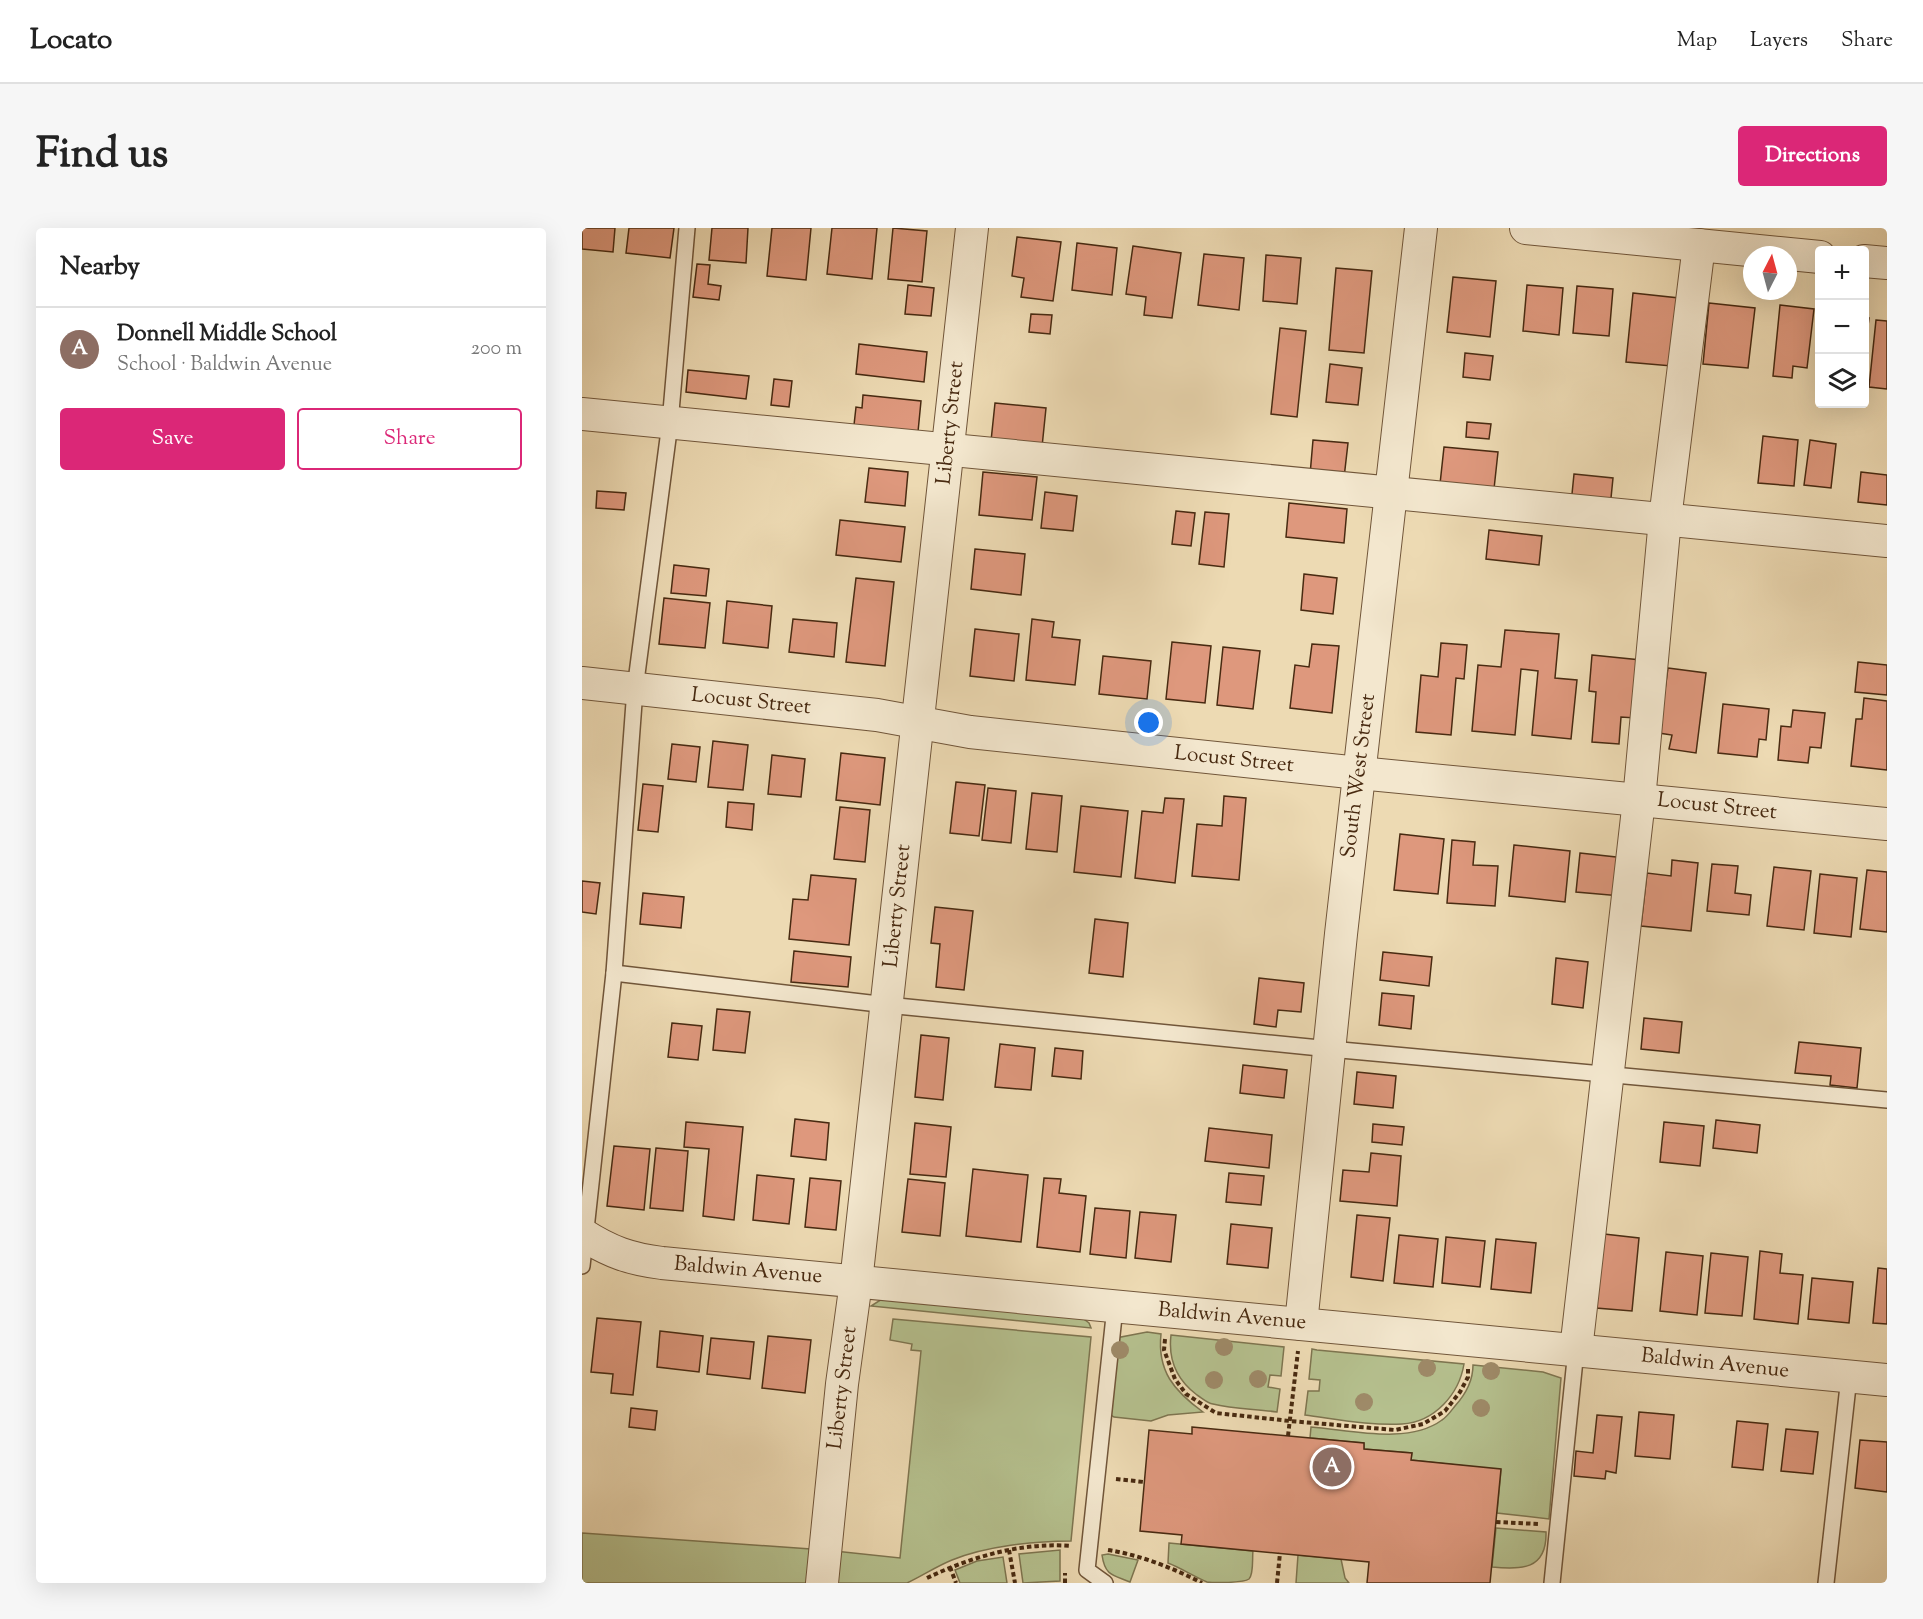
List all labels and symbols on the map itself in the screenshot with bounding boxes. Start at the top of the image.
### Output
north arrow [1743,246,1797,300]
street label: Liberty Street [930,360,972,486]
street label: Locust Street [690,681,812,723]
street label: South West Street [1334,692,1384,860]
your location [1134,708,1163,737]
street label: Locust Street [1173,739,1295,781]
street label: Locust Street [1656,786,1778,828]
street label: Liberty Street [877,843,919,969]
street label: Baldwin Avenue [673,1250,823,1292]
street label: Baldwin Avenue [1157,1296,1307,1338]
street label: Liberty Street [821,1325,865,1451]
street label: Baldwin Avenue [1639,1341,1791,1387]
pin: A [1312,1444,1352,1490]

